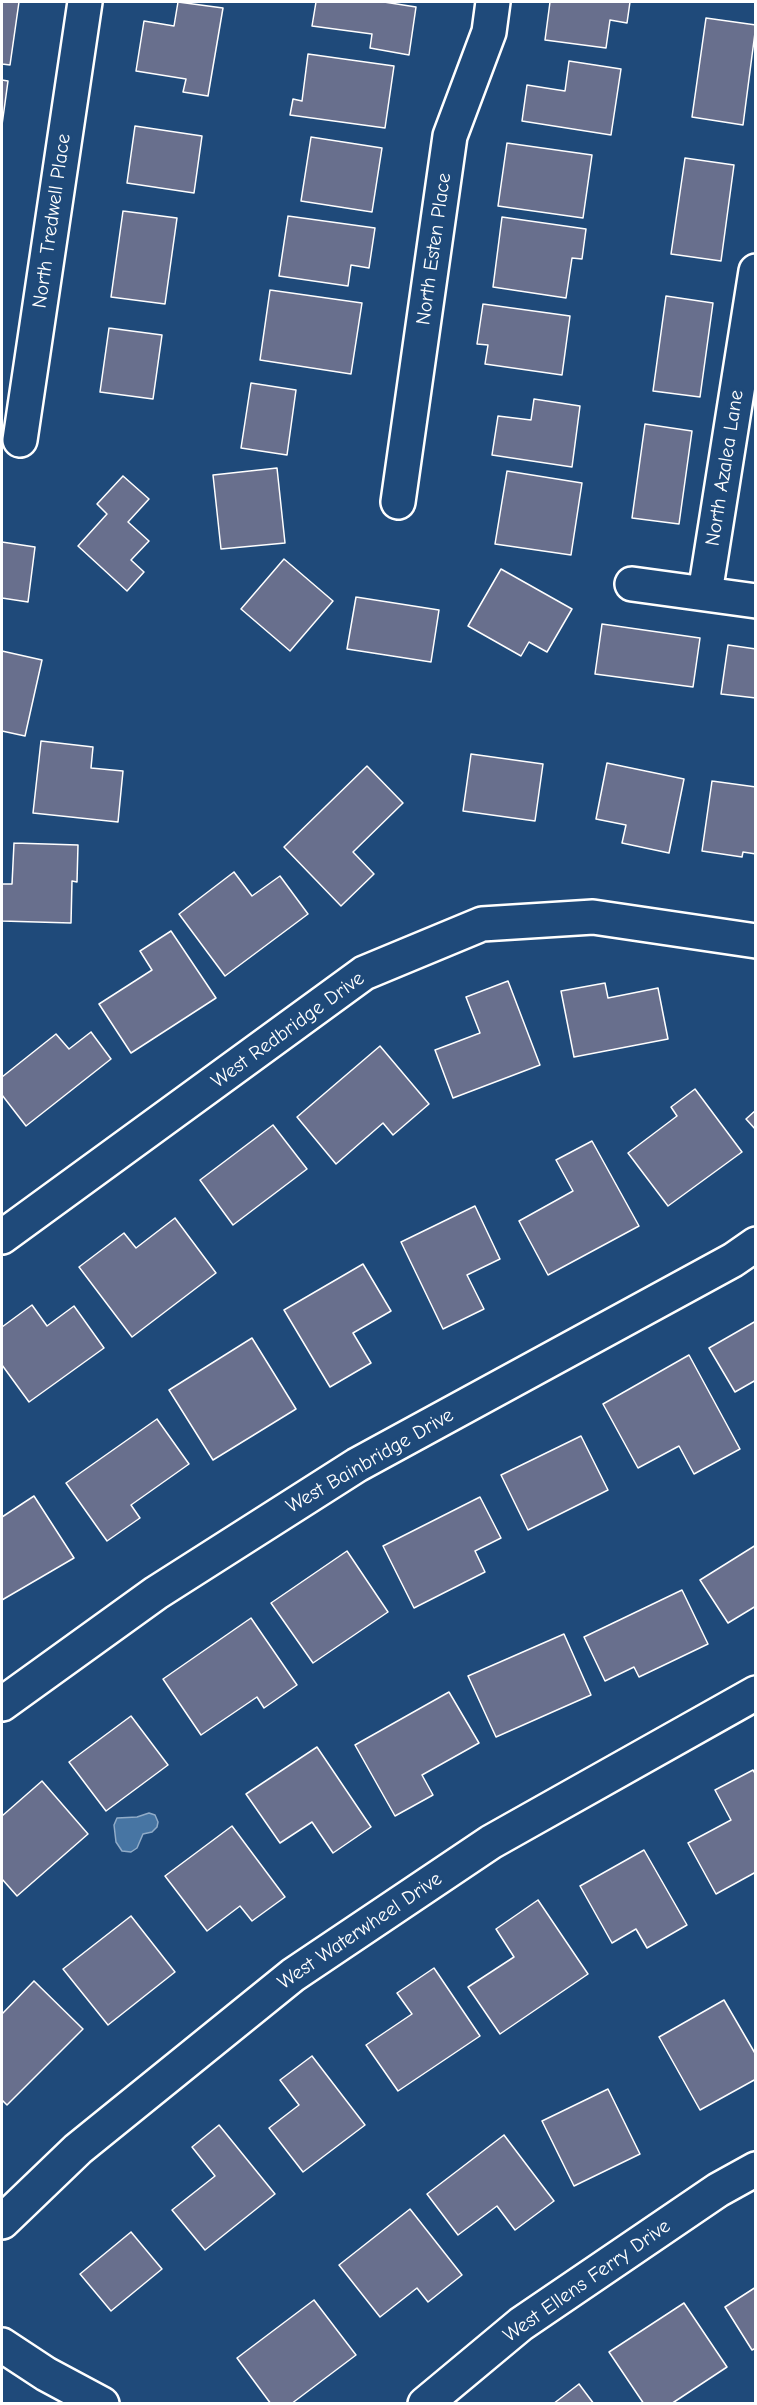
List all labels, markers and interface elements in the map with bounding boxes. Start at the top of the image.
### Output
street label: North Tredwell Place [28,132,76,310]
street label: North Esten Place [411,171,457,327]
street label: North Azalea Lane [701,388,749,548]
street label: West Redbridge Drive [207,966,369,1094]
street label: West Bainbridge Drive [282,1403,458,1519]
street label: West Waterwheel Drive [273,1867,447,1995]
street label: West Ellens Ferry Drive [499,2214,675,2348]

